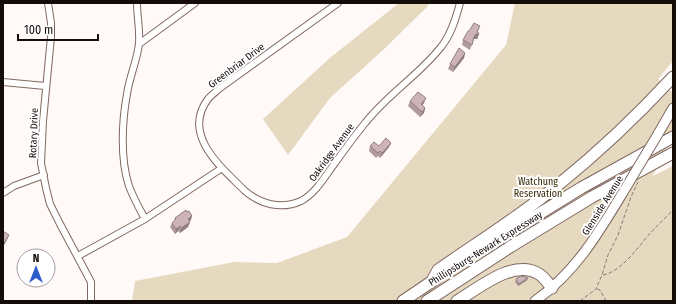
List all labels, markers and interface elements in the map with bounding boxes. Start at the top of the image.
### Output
scale bar [18,16,98,42]
text: 100 m [24,23,53,37]
street label: Greenbriar Drive [206,41,267,91]
street label: Rotary Drive [27,108,41,158]
street label: Oakridge Avenue [307,121,357,184]
street label: Glenside Avenue [580,173,626,238]
park label: Watchung Reservation [514,176,562,200]
street label: Phillipsburg-Newark Expressway [426,209,545,289]
north arrow [16,248,56,288]
text: N [33,252,39,265]

